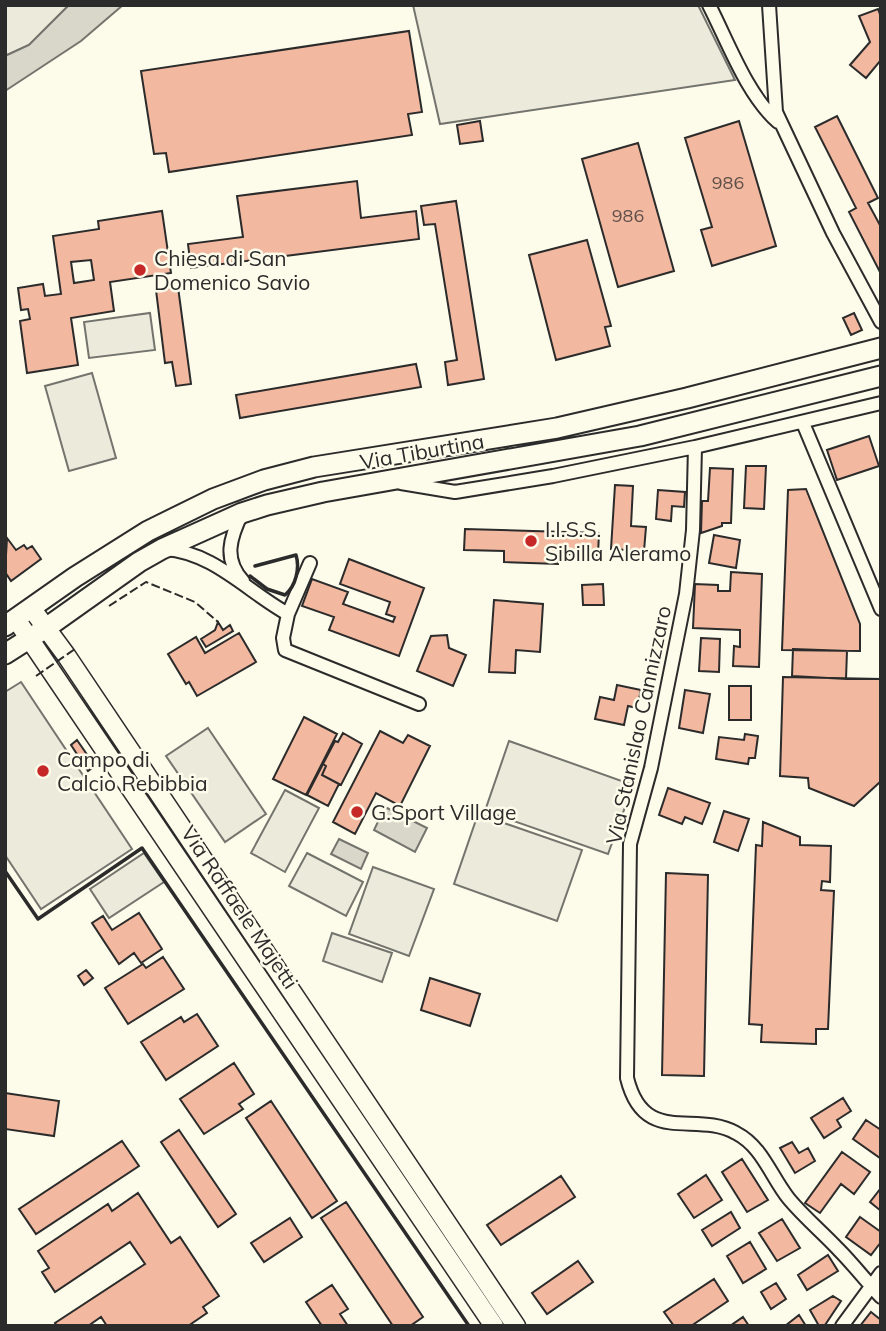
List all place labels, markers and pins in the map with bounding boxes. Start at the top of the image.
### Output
place label: Chiesa di San Domenico Savio [154,245,310,295]
marker: Chiesa di San Domenico Savio [132,262,148,278]
place label: I.I.S.S. Sibilla Aleramo [545,516,691,566]
marker: I.I.S.S. Sibilla Aleramo [523,533,539,549]
place label: Campo di Calcio Rebibbia [57,746,208,796]
marker: Campo di Calcio Rebibbia [35,763,51,779]
place label: G.Sport Village [371,799,516,825]
marker: G.Sport Village [349,804,365,820]

